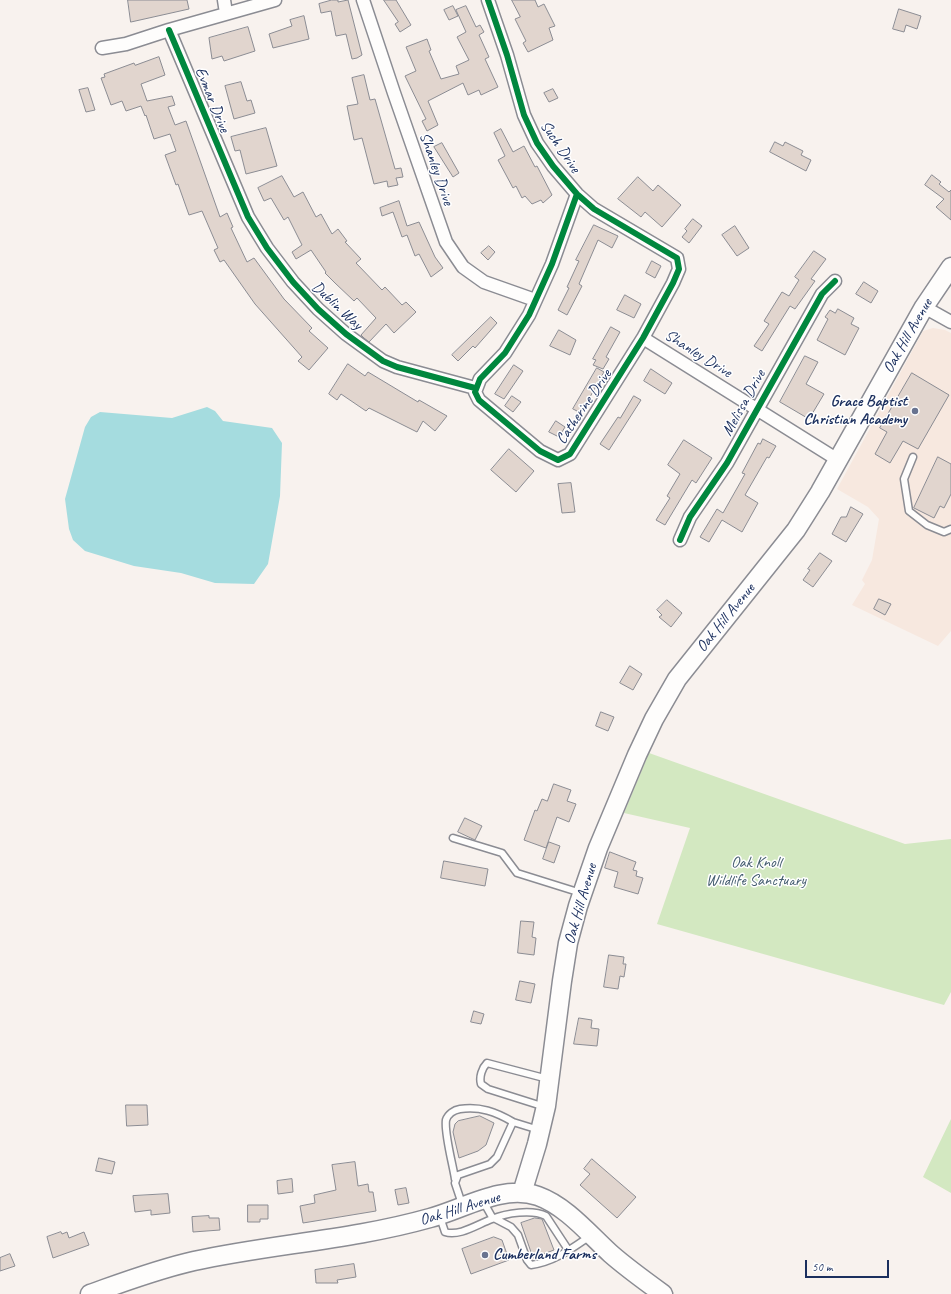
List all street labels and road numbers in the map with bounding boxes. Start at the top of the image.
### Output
street label: Evmar Drive [190,65,234,135]
street label: Such Drive [536,117,584,177]
street label: Shanley Drive [415,130,457,208]
street label: Dublin Way [308,278,366,334]
street label: Oak Hill Avenue [879,295,937,377]
street label: Shanley Drive [661,326,735,382]
street label: Catherine Drive [552,366,616,448]
street label: Melissa Drive [718,367,770,439]
street label: Oak Hill Avenue [692,580,760,656]
street label: Oak Hill Avenue [560,862,602,946]
street label: Oak Hill Avenue [418,1188,502,1230]

